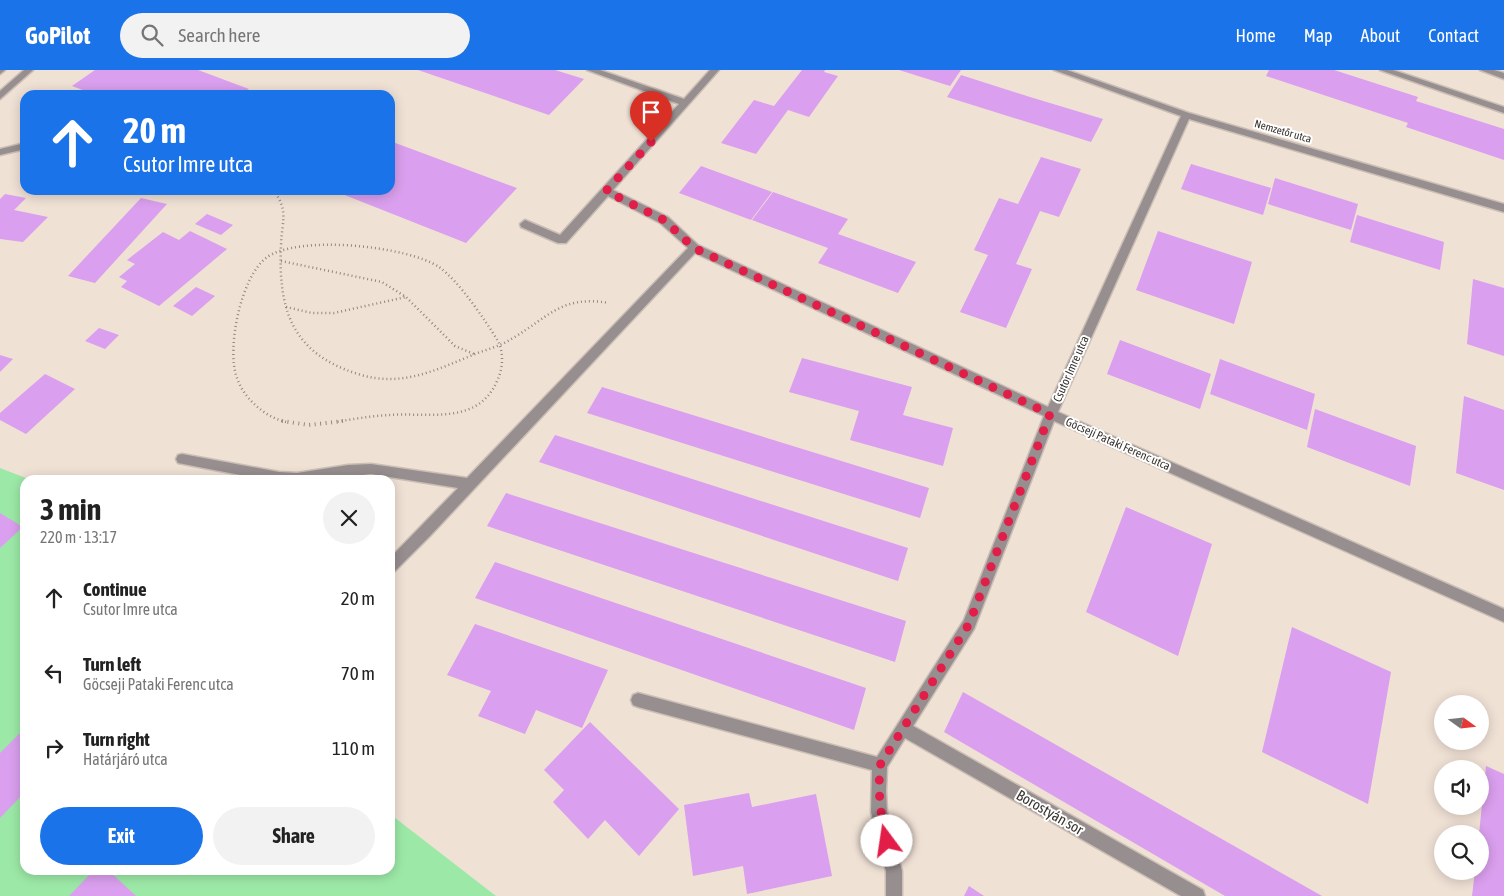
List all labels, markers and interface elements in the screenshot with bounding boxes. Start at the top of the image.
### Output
search box [120,13,470,58]
icon: search [138,21,166,49]
text: GoPilot [25,22,90,49]
text: Search here [178,24,260,46]
text: Home [1236,25,1276,46]
text: Map [1304,25,1333,46]
text: About [1361,25,1400,46]
text: Contact [1428,25,1479,46]
pin [630,91,672,142]
icon: arrive [637,98,665,126]
icon: ahead [40,110,105,175]
text: 20 m [123,110,186,150]
street label: Nemzetőr utca [1253,117,1313,145]
text: Csutor Imre utca [123,151,253,177]
street label: Csutor Imre utca [1050,334,1092,404]
street label: Göcseji Pataki Ferenc utca [1064,415,1172,473]
text: 3 min [40,492,101,526]
button: close [323,492,375,544]
text: 220 m · 13:17 [40,528,117,546]
text: Continue [83,578,147,600]
icon: ahead [40,584,68,612]
text: 20 m [341,587,375,609]
text: Csutor Imre utca [83,600,178,618]
text: Turn left [83,653,141,675]
icon: left [40,659,68,687]
text: 70 m [341,662,375,684]
text: Göcseji Pataki Ferenc utca [83,675,234,693]
north arrow [1434,695,1489,750]
map controls [1434,695,1489,880]
text: Turn right [83,728,150,750]
icon: right [40,734,68,762]
text: 110 m [332,737,375,759]
text: Határjáró utca [83,750,168,768]
button: sound [1434,760,1489,815]
street label: Borostyán sor [1014,786,1087,838]
button: Exit [40,807,203,865]
button: Share [213,807,375,865]
position arrow [860,814,912,866]
button: search [1434,825,1489,880]

